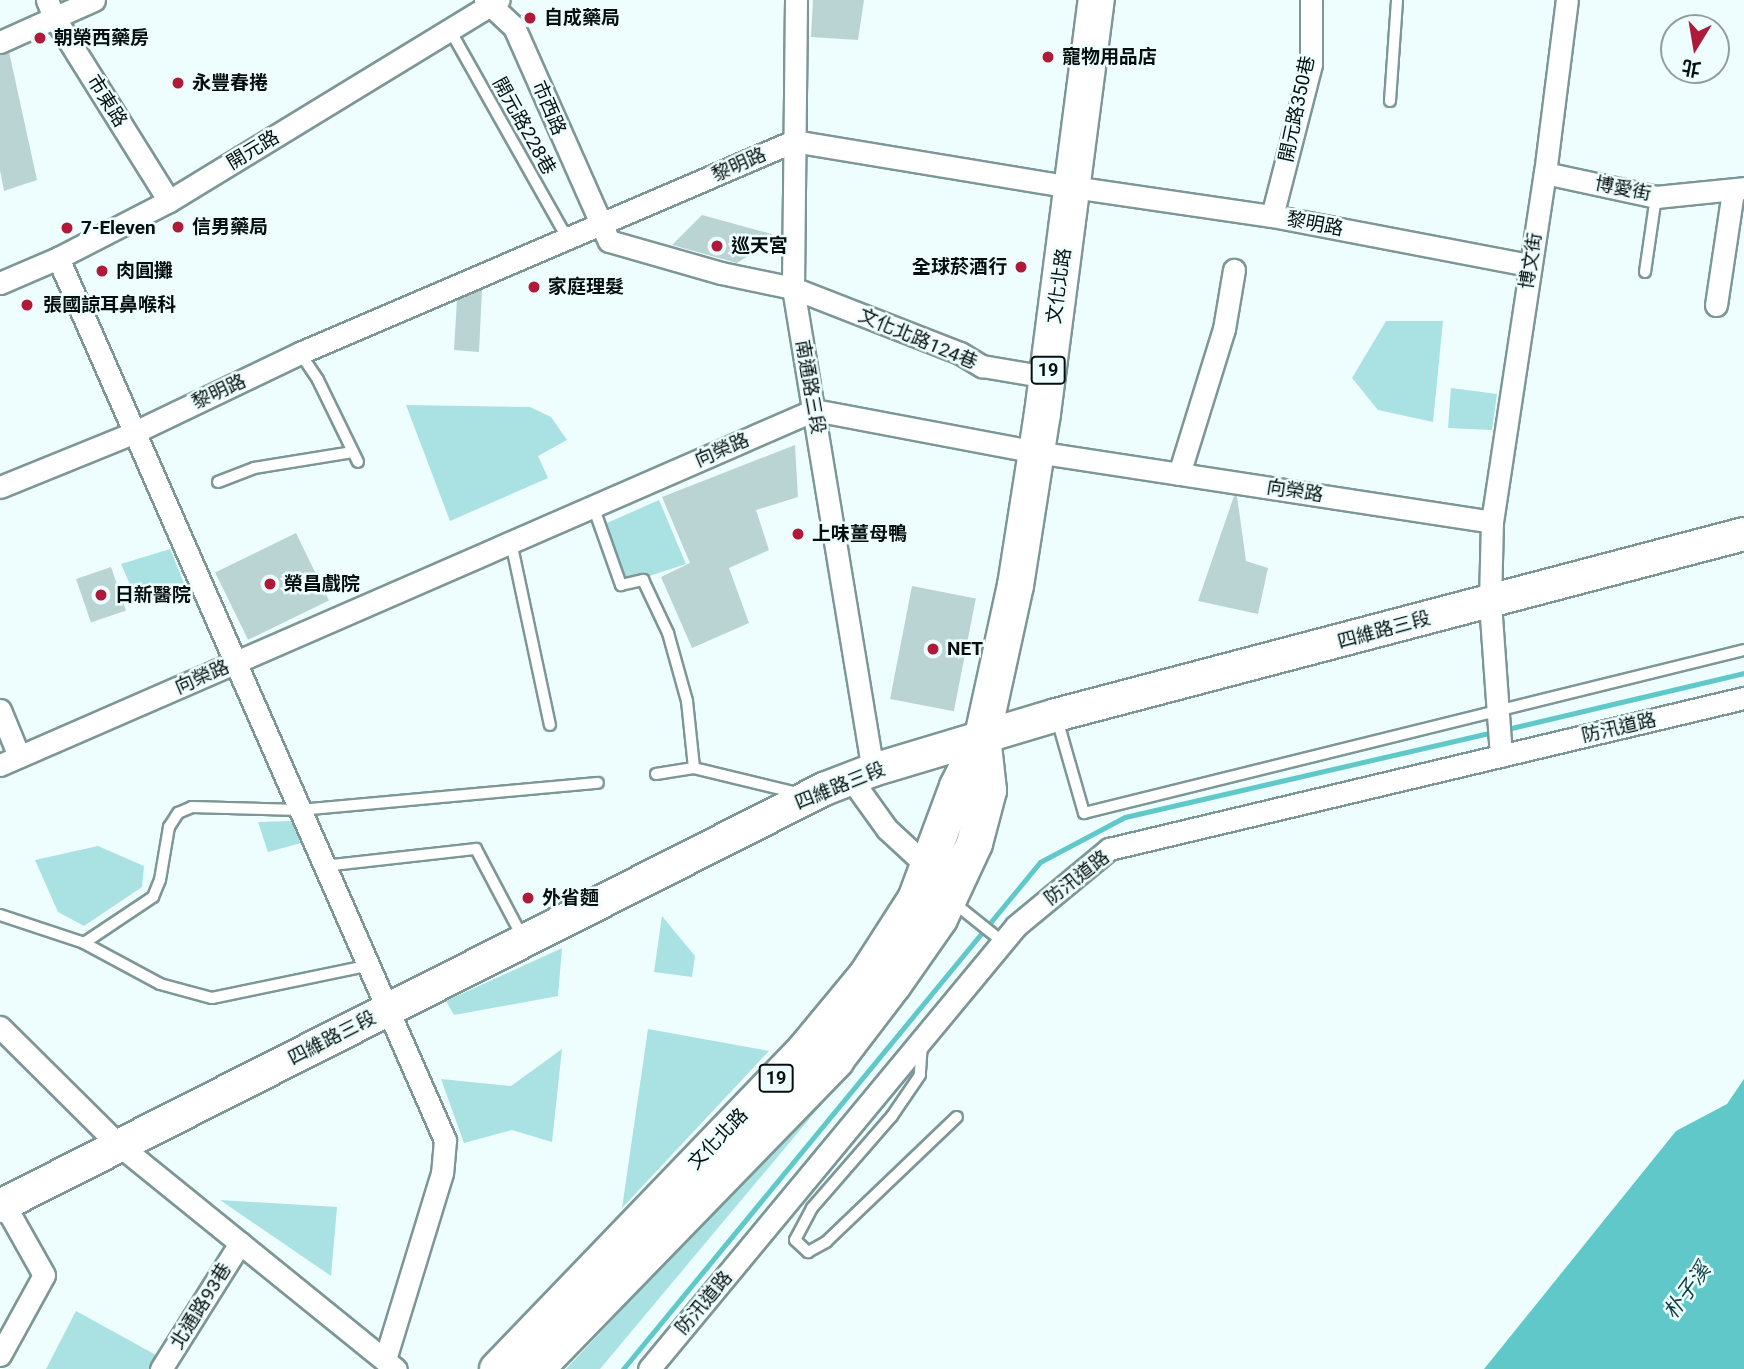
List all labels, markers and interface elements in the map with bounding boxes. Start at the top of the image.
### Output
place label: 自成藥局 [544,7,620,29]
marker: 自成藥局 [522,10,538,26]
north arrow [1660,14,1730,84]
place label: 朝榮西藥房 [54,27,149,49]
marker: 朝榮西藥房 [32,30,48,46]
place label: 寵物用品店 [1062,46,1157,68]
marker: 寵物用品店 [1040,49,1056,65]
street label: 開元路350巷 [1275,54,1319,164]
text: 北 [1680,55,1703,81]
street label: 市東路 [82,71,132,131]
place label: 永豐春捲 [192,72,268,94]
street label: 開元路228巷 [488,73,560,179]
marker: 永豐春捲 [170,75,186,91]
street label: 市西路 [527,77,571,139]
street label: 開元路 [223,126,283,174]
street label: 黎明路 [708,143,770,187]
street label: 博愛街 [1593,172,1653,206]
street label: 黎明路 [1285,207,1345,241]
place label: 信男藥局 [192,216,268,238]
place label: 7-Eleven [81,217,156,239]
marker: 信男藥局 [170,219,186,235]
marker: 7-Eleven [59,220,75,236]
street label: 博文街 [1515,231,1547,291]
place label: 巡天宮 [731,235,788,257]
marker: 巡天宮 [709,238,725,254]
street label: 文化北路 [1042,247,1076,325]
place label: 全球菸酒行 [912,256,1007,278]
marker: 全球菸酒行 [1013,259,1029,275]
place label: 肉圓攤 [116,260,173,282]
marker: 肉圓攤 [94,263,110,279]
place label: 家庭理髮 [548,276,624,298]
marker: 家庭理髮 [526,279,542,295]
place label: 張國諒耳鼻喉科 [43,294,176,316]
marker: 張國諒耳鼻喉科 [17,295,37,315]
street label: 文化北路124巷 [855,304,981,374]
street label: 南通路三段 [791,338,829,436]
road number: 19 [1030,356,1066,384]
street label: 黎明路 [188,370,250,414]
street label: 向榮路 [691,428,753,472]
street label: 向榮路 [1265,475,1325,507]
place label: 上味薑母鴨 [812,523,907,545]
marker: 上味薑母鴨 [790,526,806,542]
place label: 榮昌戲院 [284,573,360,595]
marker: 榮昌戲院 [262,576,278,592]
place label: 日新醫院 [115,584,191,606]
marker: 日新醫院 [93,587,109,603]
street label: 四維路三段 [1335,607,1433,653]
place label: NET [947,638,983,660]
marker: NET [925,641,941,657]
street label: 向榮路 [171,655,233,699]
street label: 防汛道路 [1579,708,1659,748]
street label: 四維路三段 [792,758,888,814]
street label: 防汛道路 [1040,846,1114,910]
place label: 外省麵 [542,887,599,909]
marker: 外省麵 [520,890,536,906]
street label: 四維路三段 [285,1006,379,1070]
road number: 19 [758,1064,794,1092]
street label: 文化北路 [683,1104,753,1174]
water label: 朴子溪 [1658,1258,1716,1324]
street label: 北通路93巷 [166,1259,236,1353]
street label: 防汛道路 [671,1267,737,1339]

